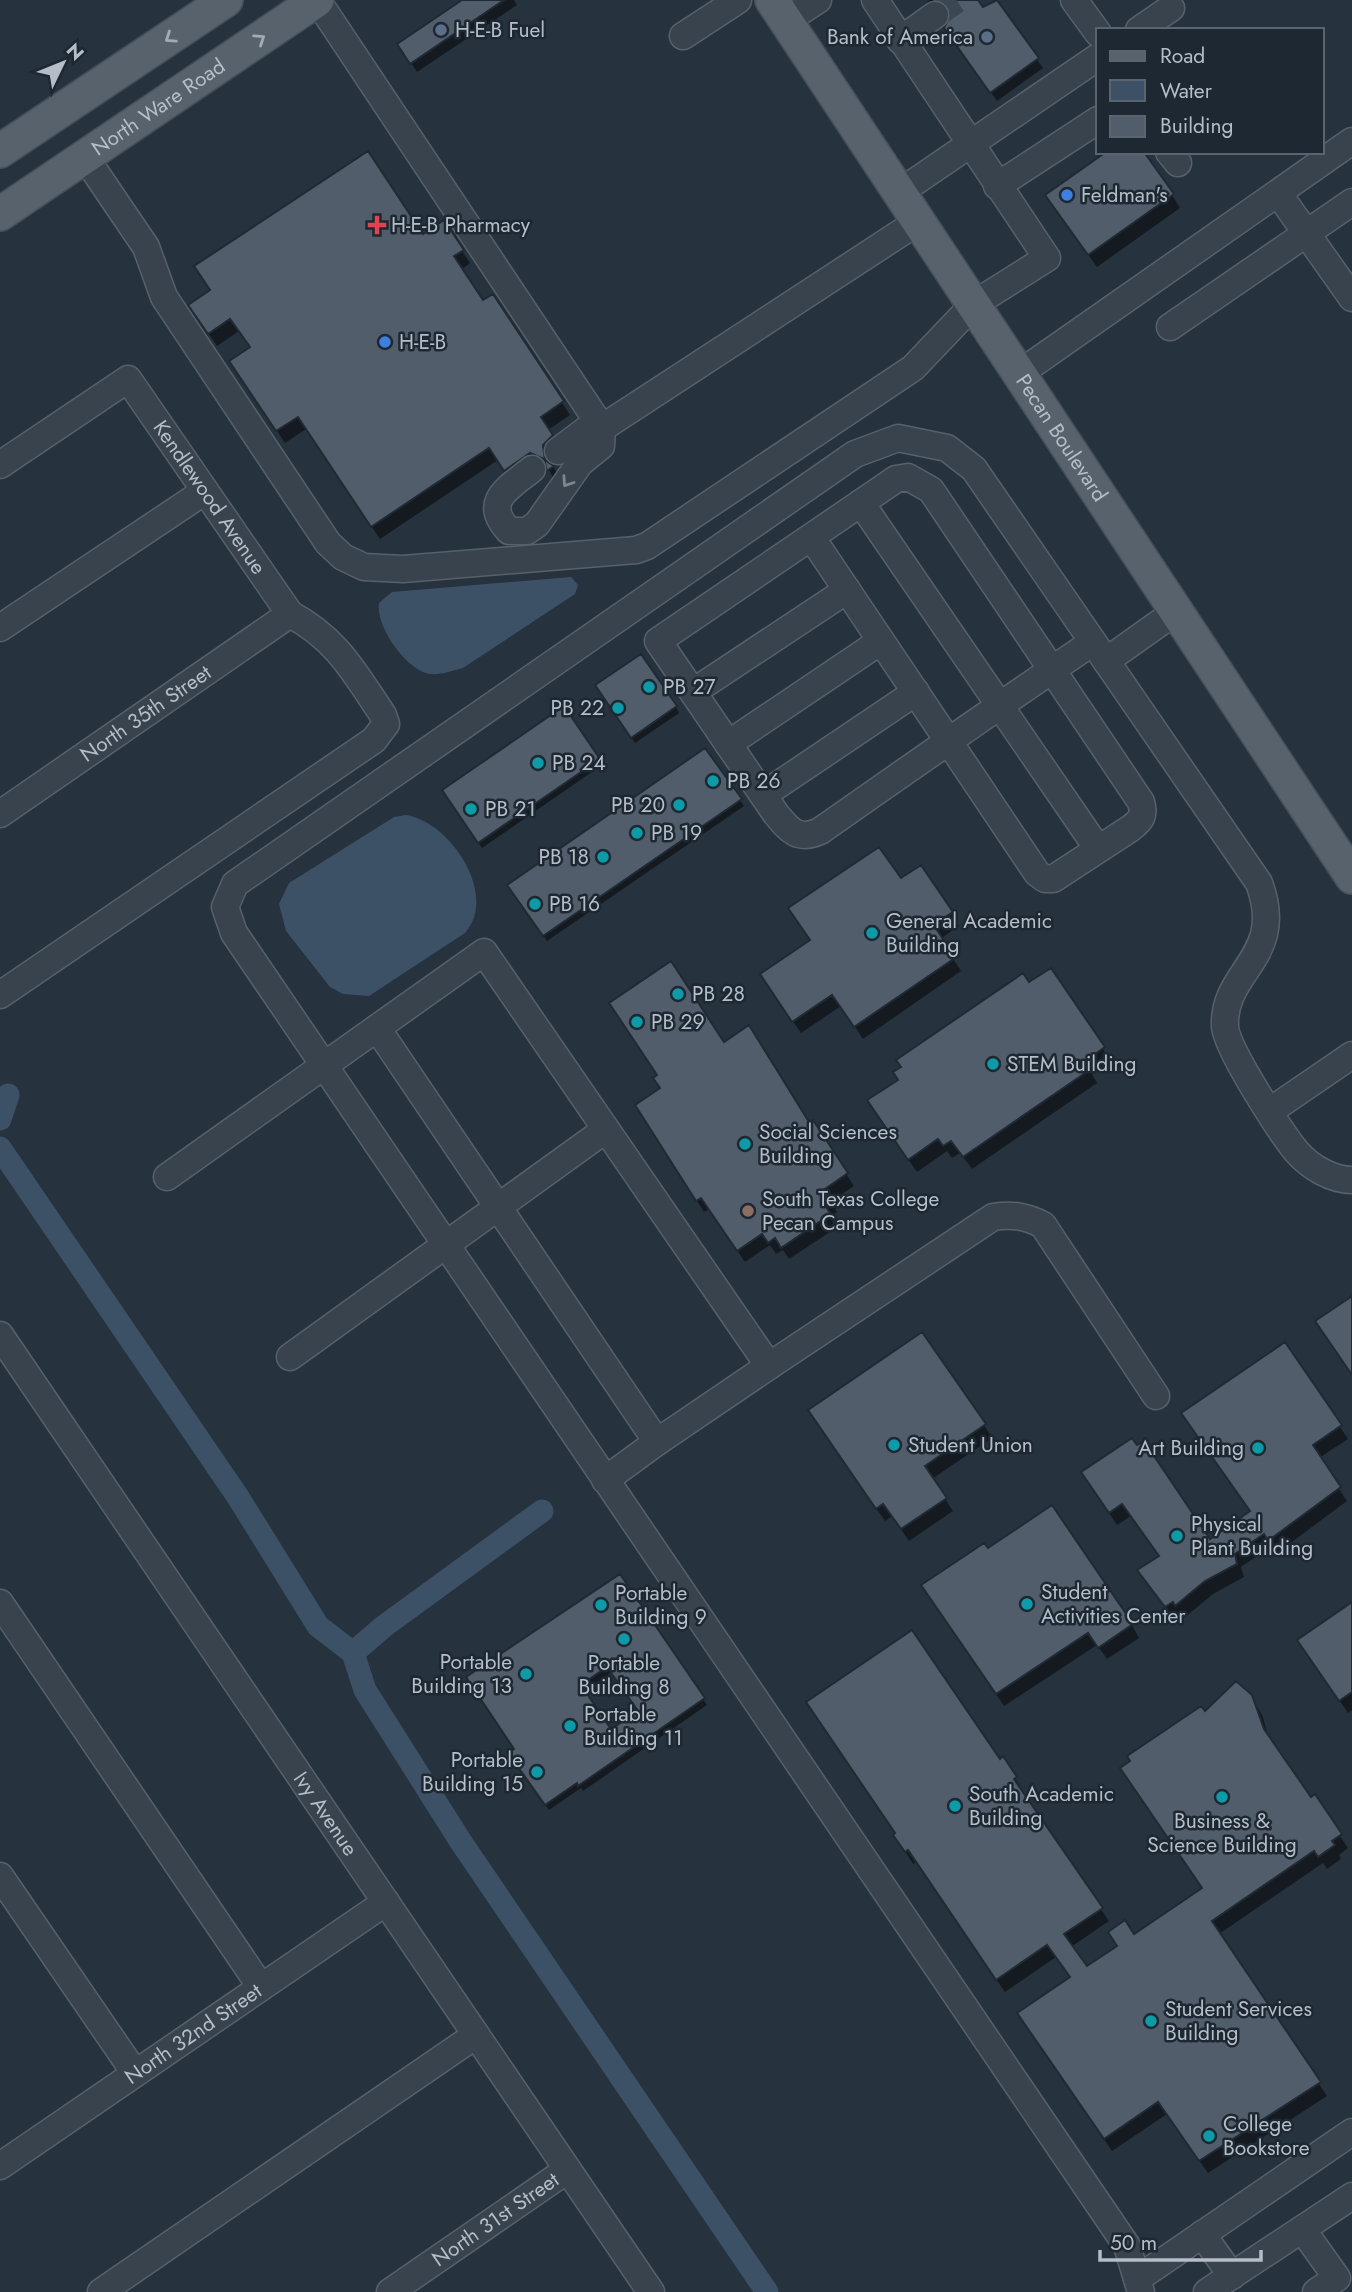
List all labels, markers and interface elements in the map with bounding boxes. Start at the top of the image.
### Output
place label: H-E-B Fuel [455,15,545,45]
marker: H-E-B Fuel [433,22,449,38]
place label: Bank of America [827,22,973,52]
north arrow [28,28,98,98]
legend [1096,28,1324,154]
marker: Bank of America [979,29,995,45]
one-way arrow [164,30,177,43]
one-way arrow [252,34,265,47]
text: N [60,37,90,66]
text: Road [1160,41,1205,71]
street label: North Ware Road [85,51,231,163]
text: Water [1160,76,1213,106]
text: Building [1160,111,1233,141]
place label: Feldman's [1081,180,1168,210]
marker: Feldman's [1059,187,1075,203]
place label: H-E-B Pharmacy [391,210,531,240]
marker: H-E-B Pharmacy [369,217,385,233]
place label: H-E-B [399,327,446,357]
marker: H-E-B [377,334,393,350]
street label: Pecan Boulevard [1008,368,1115,508]
street label: Kendlewood Avenue [146,414,273,581]
one-way arrow [562,474,575,487]
street label: North 35th Street [74,658,217,769]
place label: PB 27 [663,672,716,702]
marker: PB 27 [641,679,657,695]
place label: PB 22 [551,693,604,723]
marker: PB 22 [610,700,626,716]
place label: PB 24 [552,748,606,778]
marker: PB 24 [530,755,546,771]
place label: PB 26 [727,766,781,796]
marker: PB 26 [705,773,721,789]
place label: PB 20 [611,790,665,820]
place label: PB 21 [485,794,536,824]
marker: PB 20 [671,797,687,813]
marker: PB 21 [463,801,479,817]
place label: PB 19 [651,818,702,848]
marker: PB 19 [629,825,645,841]
place label: PB 18 [539,842,589,872]
marker: PB 18 [595,849,611,865]
place label: PB 16 [549,889,600,919]
marker: PB 16 [527,896,543,912]
place label: General Academic Building [886,906,1052,960]
marker: General Academic Building [864,925,880,941]
place label: PB 28 [692,979,745,1009]
marker: PB 28 [670,986,686,1002]
place label: PB 29 [651,1007,705,1037]
marker: PB 29 [629,1014,645,1030]
place label: STEM Building [1007,1049,1137,1079]
marker: STEM Building [985,1056,1001,1072]
place label: Social Sciences Building [759,1117,897,1171]
marker: Social Sciences Building [737,1136,753,1152]
place label: South Texas College Pecan Campus [762,1184,940,1238]
marker: South Texas College Pecan Campus [740,1203,756,1219]
place label: Student Union [908,1430,1033,1460]
place label: Art Building [1138,1433,1244,1463]
marker: Student Union [886,1437,902,1453]
marker: Art Building [1250,1440,1266,1456]
place label: Physical Plant Building [1191,1509,1313,1563]
marker: Physical Plant Building [1169,1528,1185,1544]
place label: Student Activities Center [1041,1577,1186,1631]
place label: Portable Building 9 [615,1578,707,1632]
marker: Student Activities Center [1019,1596,1035,1612]
marker: Portable Building 9 [593,1597,609,1613]
marker: Portable Building 8 [616,1631,632,1647]
place label: Portable Building 13 [411,1647,512,1701]
place label: Portable Building 8 [578,1648,670,1702]
marker: Portable Building 13 [518,1666,534,1682]
place label: Portable Building 11 [584,1699,683,1753]
marker: Portable Building 11 [562,1718,578,1734]
place label: Portable Building 15 [422,1745,523,1799]
marker: Portable Building 15 [529,1764,545,1780]
street label: Ivy Avenue [286,1766,365,1862]
place label: South Academic Building [969,1779,1114,1833]
marker: Business & Science Building [1214,1789,1230,1805]
marker: South Academic Building [947,1798,963,1814]
place label: Business & Science Building [1147,1806,1297,1860]
street label: North 32nd Street [119,1976,268,2092]
place label: Student Services Building [1165,1994,1312,2048]
marker: Student Services Building [1143,2013,1159,2029]
place label: College Bookstore [1223,2109,1310,2163]
marker: College Bookstore [1201,2128,1217,2144]
street label: North 31st Street [426,2165,565,2274]
scale bar [1100,2218,1261,2262]
text: 50 m [1110,2228,1157,2258]

